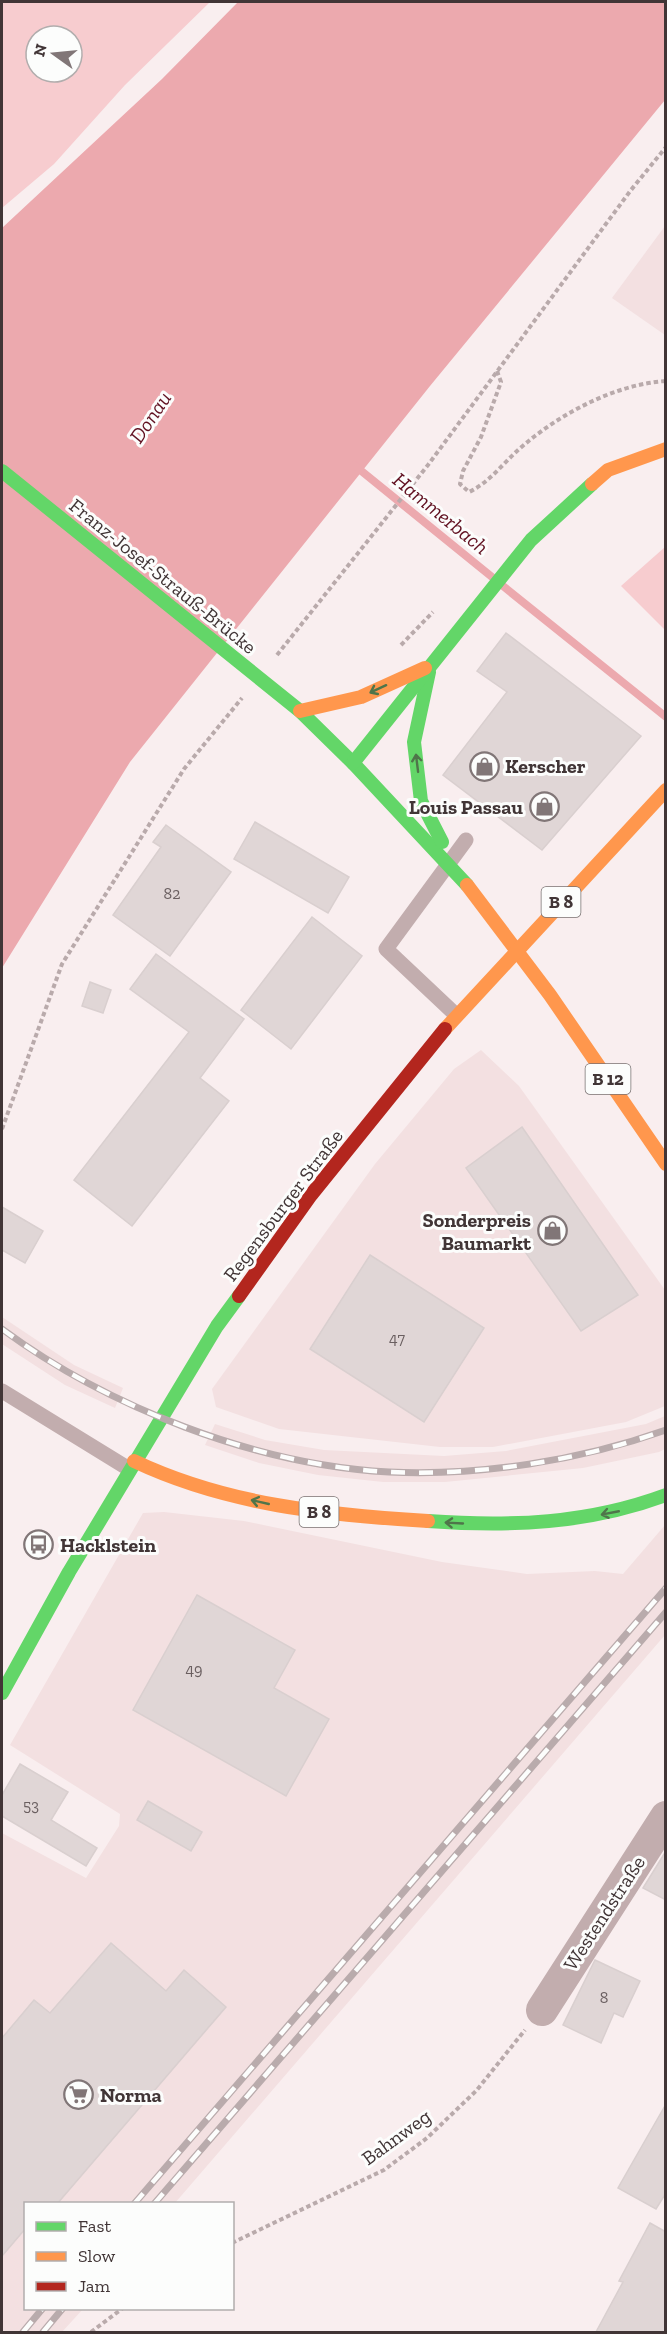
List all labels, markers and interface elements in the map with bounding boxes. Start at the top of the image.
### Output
north arrow [24,24,84,84]
text: N [29,42,51,59]
water label: Donau [124,386,176,448]
water label: Hammerbach [388,467,494,559]
street label: Franz-Josef-Strauß-Brücke [65,493,261,659]
one-way arrow [369,685,387,696]
shop icon: Kerscher [468,750,500,782]
one-way arrow [411,754,422,774]
place label: Kerscher [505,754,586,778]
shop icon: Louis Passau [528,791,560,823]
place label: Louis Passau [409,795,523,819]
house number: 82 [164,884,180,903]
road number: B 8 [542,887,580,917]
road number: B 12 [586,1064,630,1094]
street label: Regensburger Straße [218,1124,348,1286]
place label: Sonderpreis Baumarkt [423,1208,532,1255]
shop icon: Sonderpreis Baumarkt [536,1215,568,1247]
house number: 47 [389,1329,405,1348]
one-way arrow [251,1496,270,1508]
road number: B 8 [300,1497,338,1527]
one-way arrow [601,1508,620,1519]
one-way arrow [444,1517,464,1528]
bus stop icon: Hacklstein [23,1529,55,1561]
place label: Hacklstein [60,1533,156,1557]
house number: 49 [185,1660,203,1679]
house number: 53 [23,1796,39,1815]
street label: Westendstraße [558,1851,650,1975]
house number: 8 [600,1988,608,2007]
supermarket icon: Norma [63,2079,95,2111]
place label: Norma [100,2083,162,2107]
street label: Bahnweg [357,2104,435,2170]
legend [24,2202,234,2310]
text: Fast [78,2215,111,2237]
text: Slow [78,2245,115,2267]
text: Jam [78,2275,110,2297]

